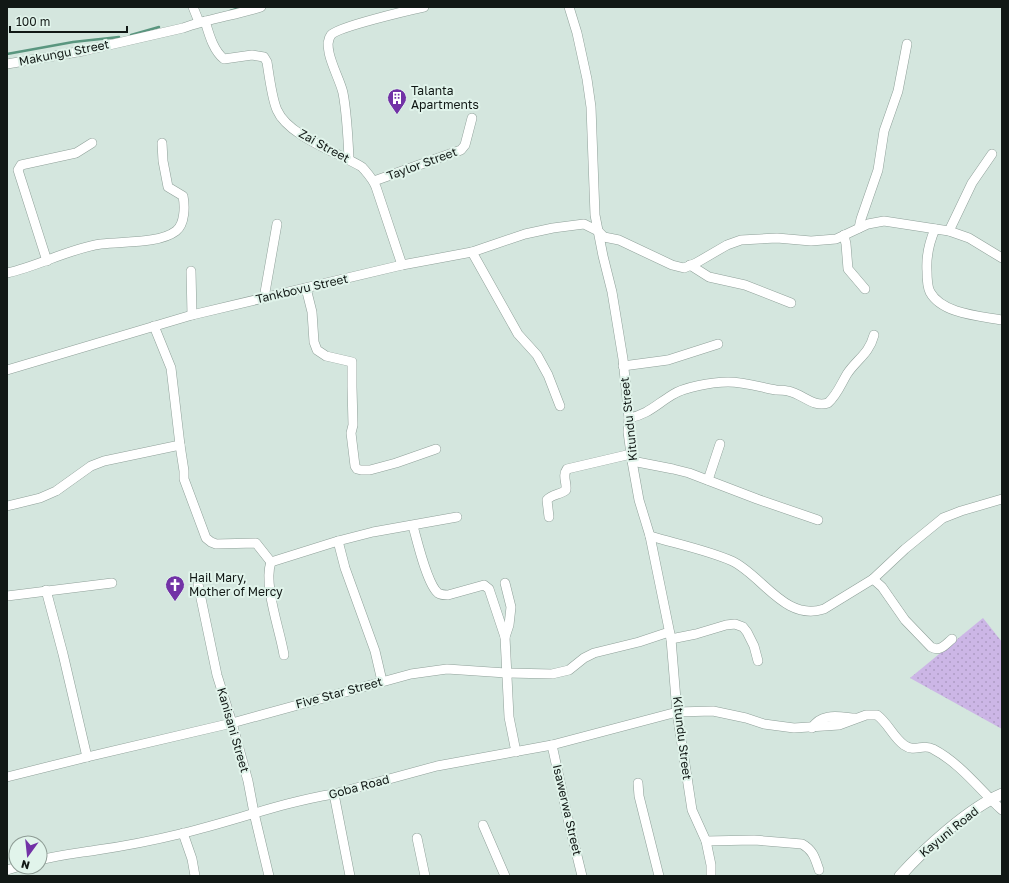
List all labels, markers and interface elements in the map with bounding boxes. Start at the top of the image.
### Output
scale bar [10,8,127,34]
text: 100 m [16,14,50,29]
street label: Makungu Street [17,36,111,69]
place label: Talanta Apartments [411,83,479,112]
building icon: Talanta Apartments [386,87,408,115]
street label: Zai Street [296,125,352,166]
street label: Taylor Street [385,144,459,183]
street label: Tankbovu Street [254,271,350,306]
street label: Kitundu Street [617,376,640,462]
place label: Hail Mary, Mother of Mercy [189,570,283,599]
church icon: Hail Mary, Mother of Mercy [164,574,186,602]
street label: Five Star Street [294,674,384,711]
street label: Kanisani Street [214,686,253,774]
street label: Kitundu Street [670,695,695,781]
street label: Isawerwa Street [550,763,585,857]
street label: Goba Road [327,771,391,802]
street label: Kayuni Road [916,803,981,860]
north arrow [8,835,48,875]
text: N [20,858,31,873]

